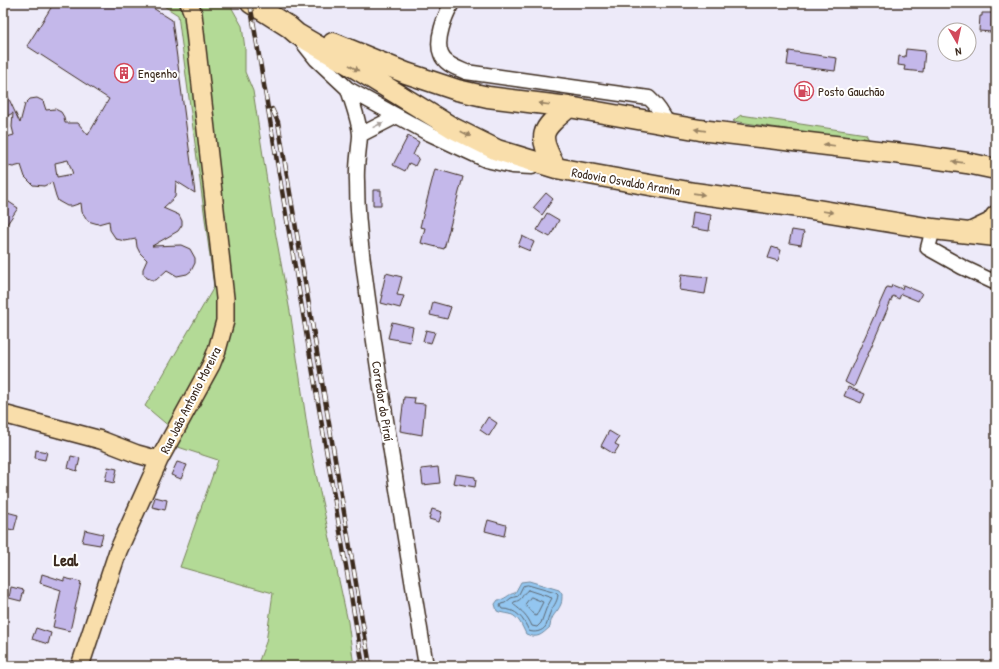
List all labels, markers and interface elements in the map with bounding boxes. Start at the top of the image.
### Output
north arrow [937,22,977,62]
text: N [954,45,963,59]
building icon: Engenho [113,62,135,84]
place label: Engenho [138,64,177,82]
one-way arrow [348,64,360,71]
fuel station icon: Posto Gauchão [793,80,815,102]
place label: Posto Gauchão [818,82,885,100]
one-way arrow [538,101,550,107]
one-way arrow [372,122,384,128]
one-way arrow [694,127,706,133]
one-way arrow [460,131,472,138]
one-way arrow [823,142,835,149]
one-way arrow [952,159,964,165]
street label: Rodovia Osvaldo Aranha [570,163,682,199]
one-way arrow [693,191,705,197]
one-way arrow [822,209,834,215]
street label: Rua João Antonio Moreira [155,343,225,457]
street label: Corredor do Piraí [368,359,398,443]
district label: Leal [54,548,79,571]

